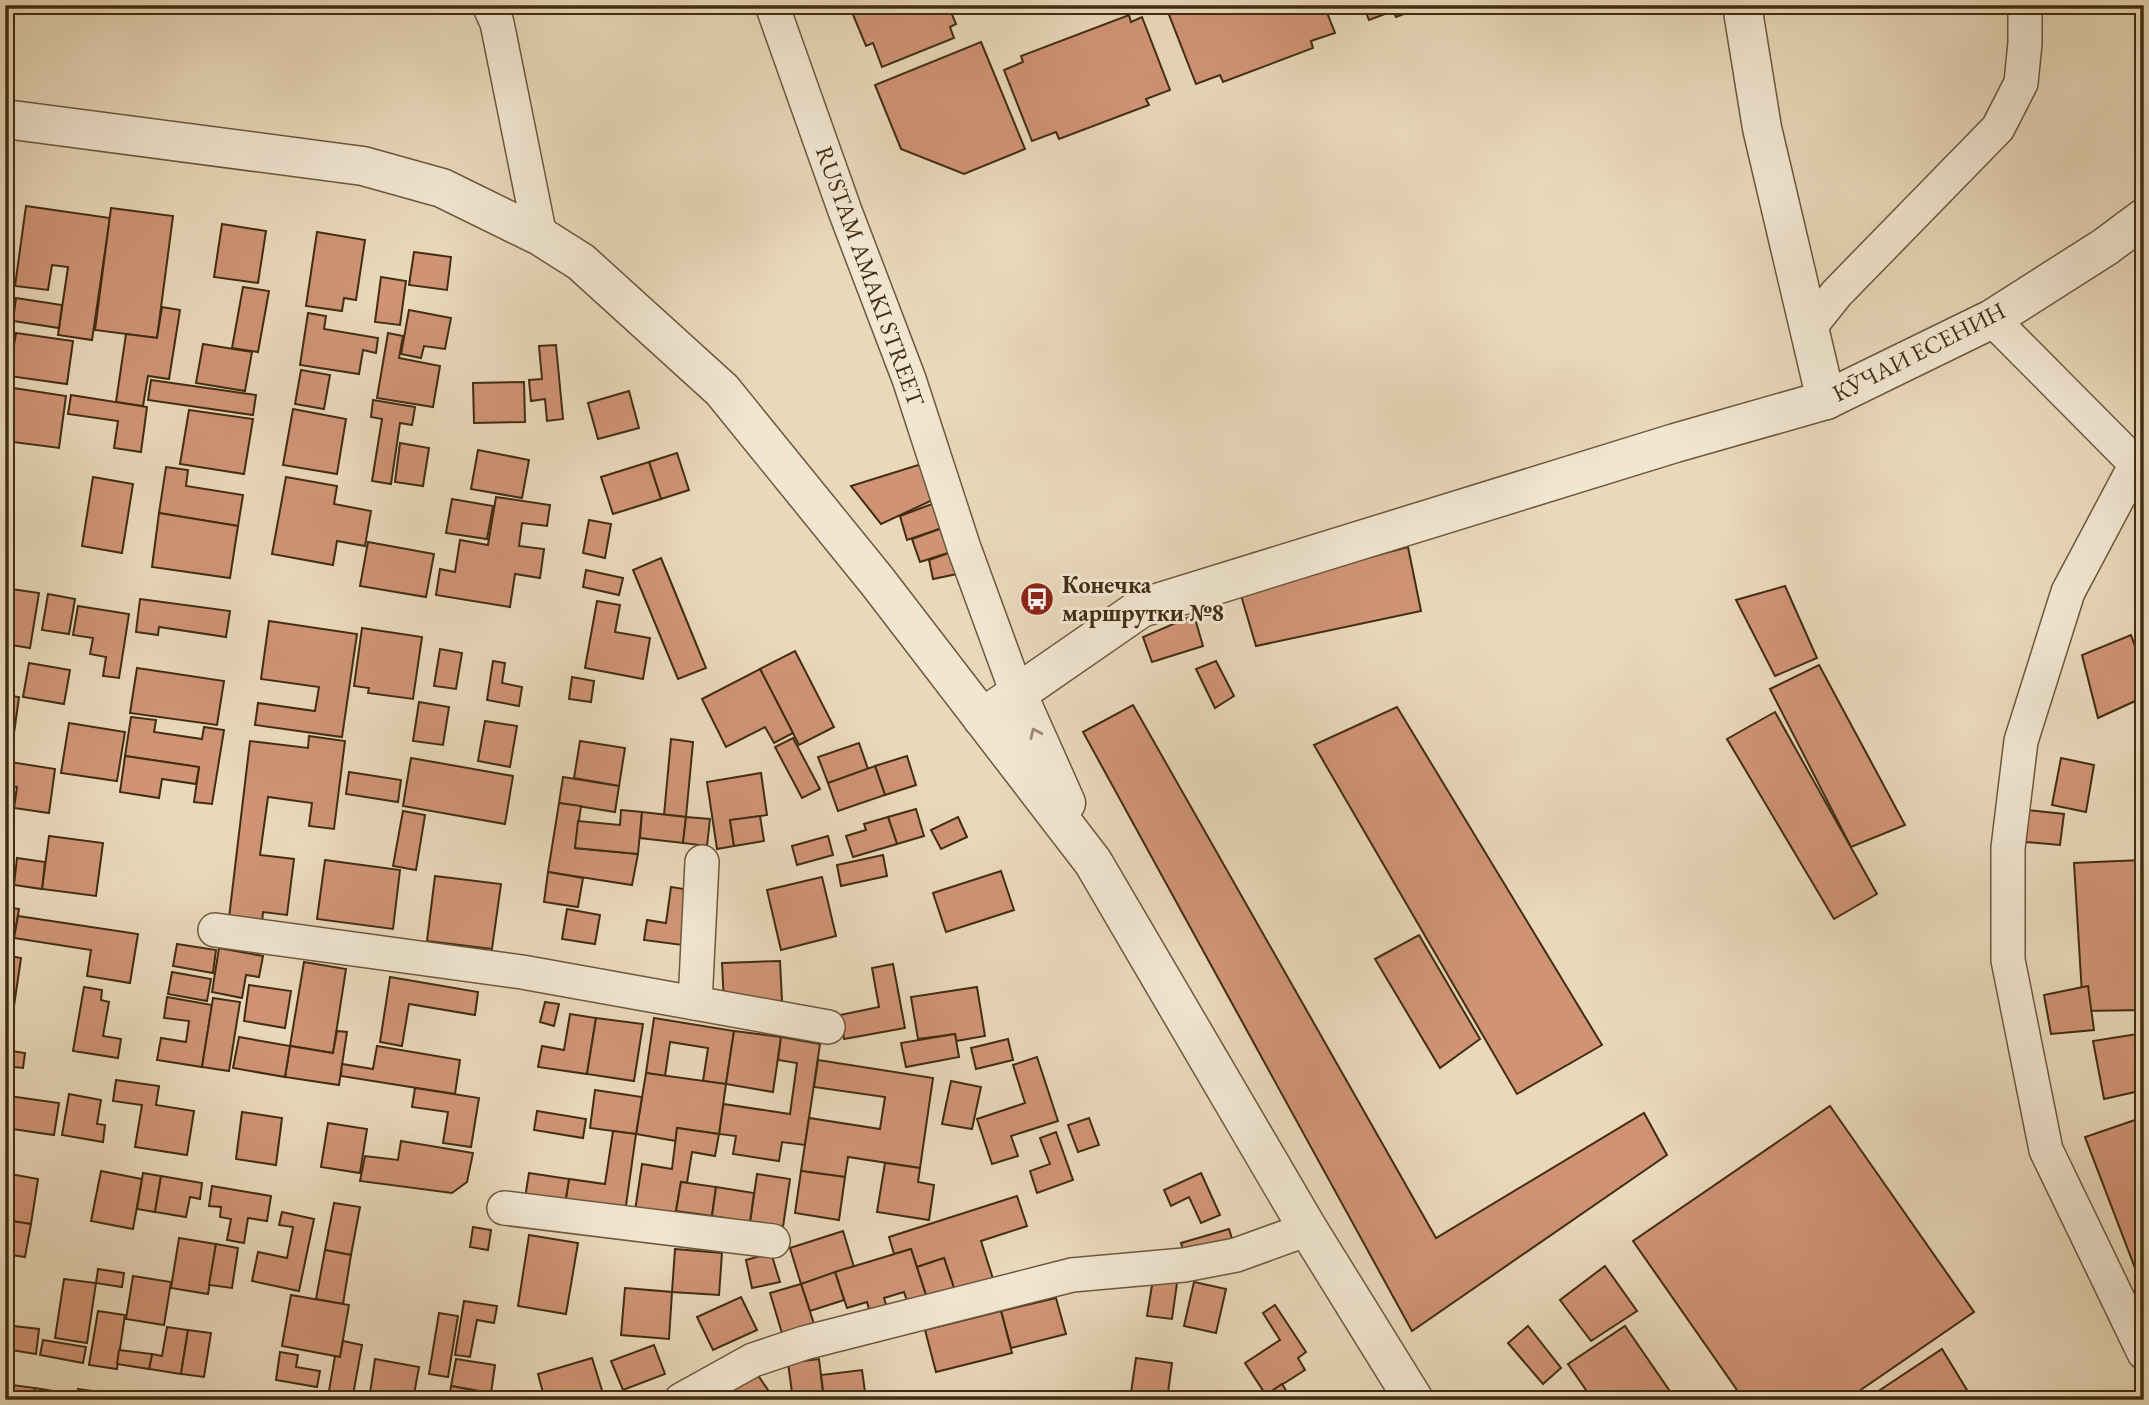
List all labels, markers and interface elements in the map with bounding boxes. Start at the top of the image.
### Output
street label: RUSTAM AMAKI STREET [809,141,932,411]
street label: КӮЧАИ ЕСЕНИН [1827,295,2011,409]
place label: Конечка маршрутки №8 [1062,569,1224,629]
bus stop icon: Конечка маршрутки №8 [1018,580,1056,618]
one-way arrow [1029,728,1043,740]

